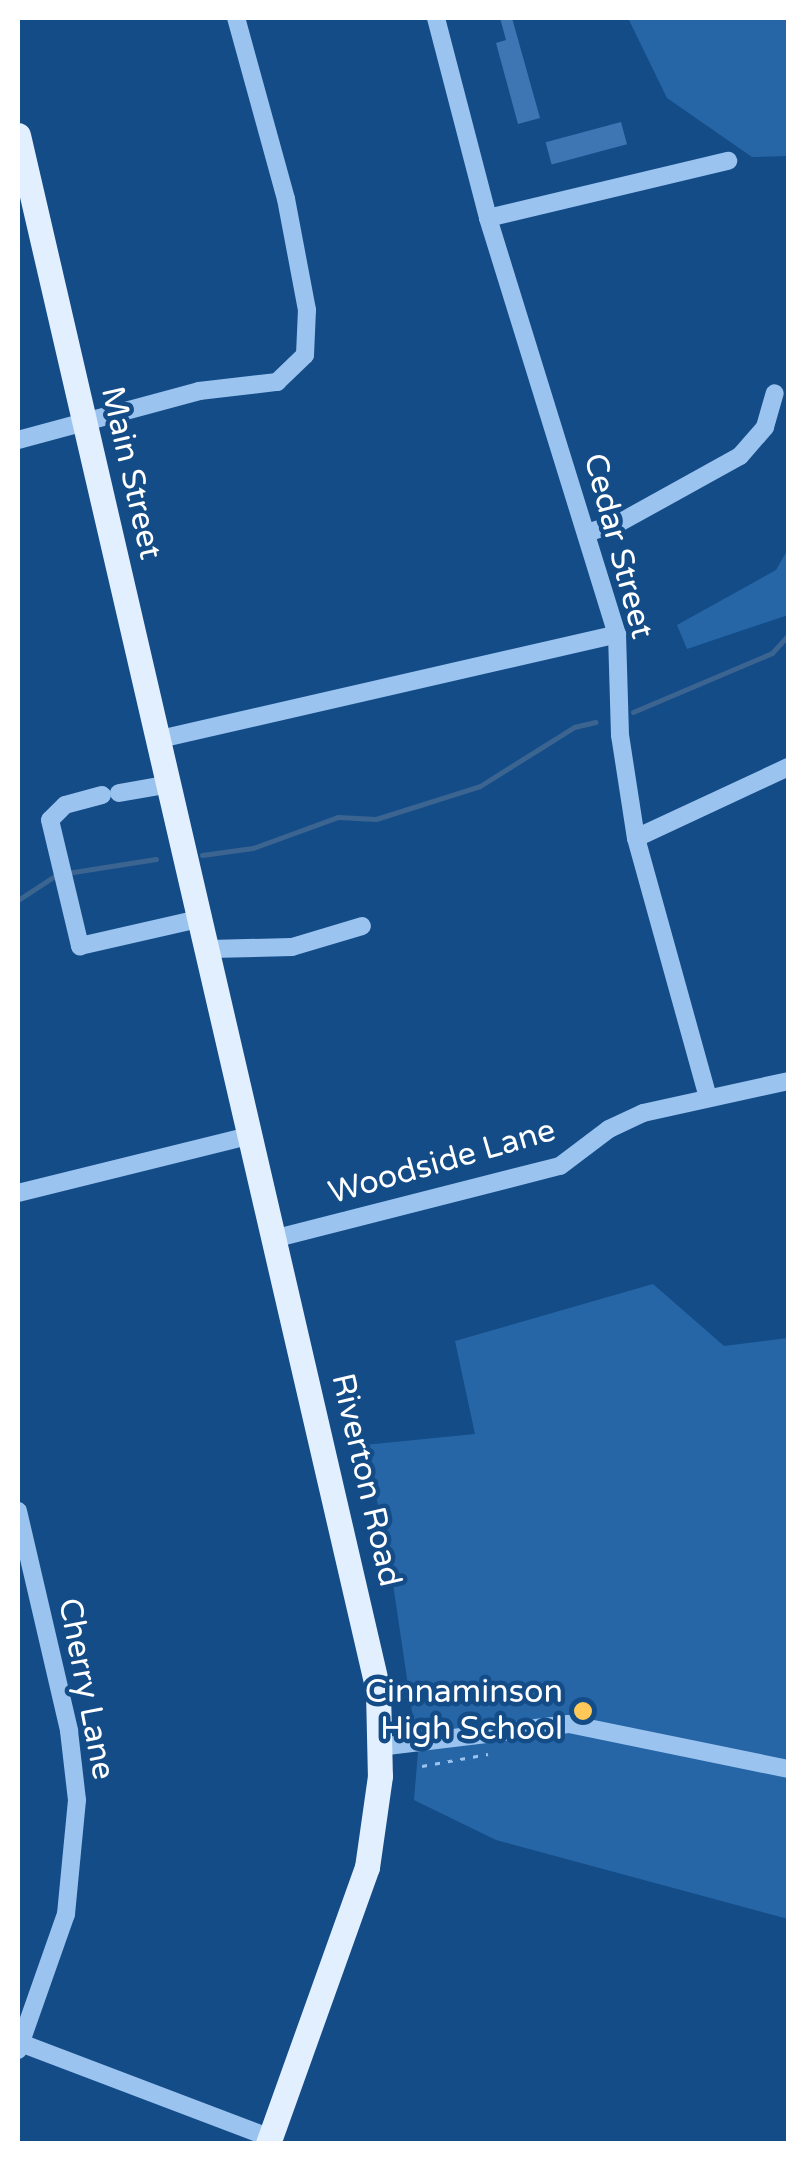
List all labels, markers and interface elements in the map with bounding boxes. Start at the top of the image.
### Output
street label: Main Street [92,383,170,563]
street label: Cedar Street [575,449,661,643]
street label: Woodside Lane [324,1111,560,1213]
street label: Riverton Road [323,1370,409,1590]
street label: Cherry Lane [50,1595,122,1783]
place label: Cinnaminson High School [365,1674,563,1749]
marker: Cinnaminson High School [572,1700,594,1722]

